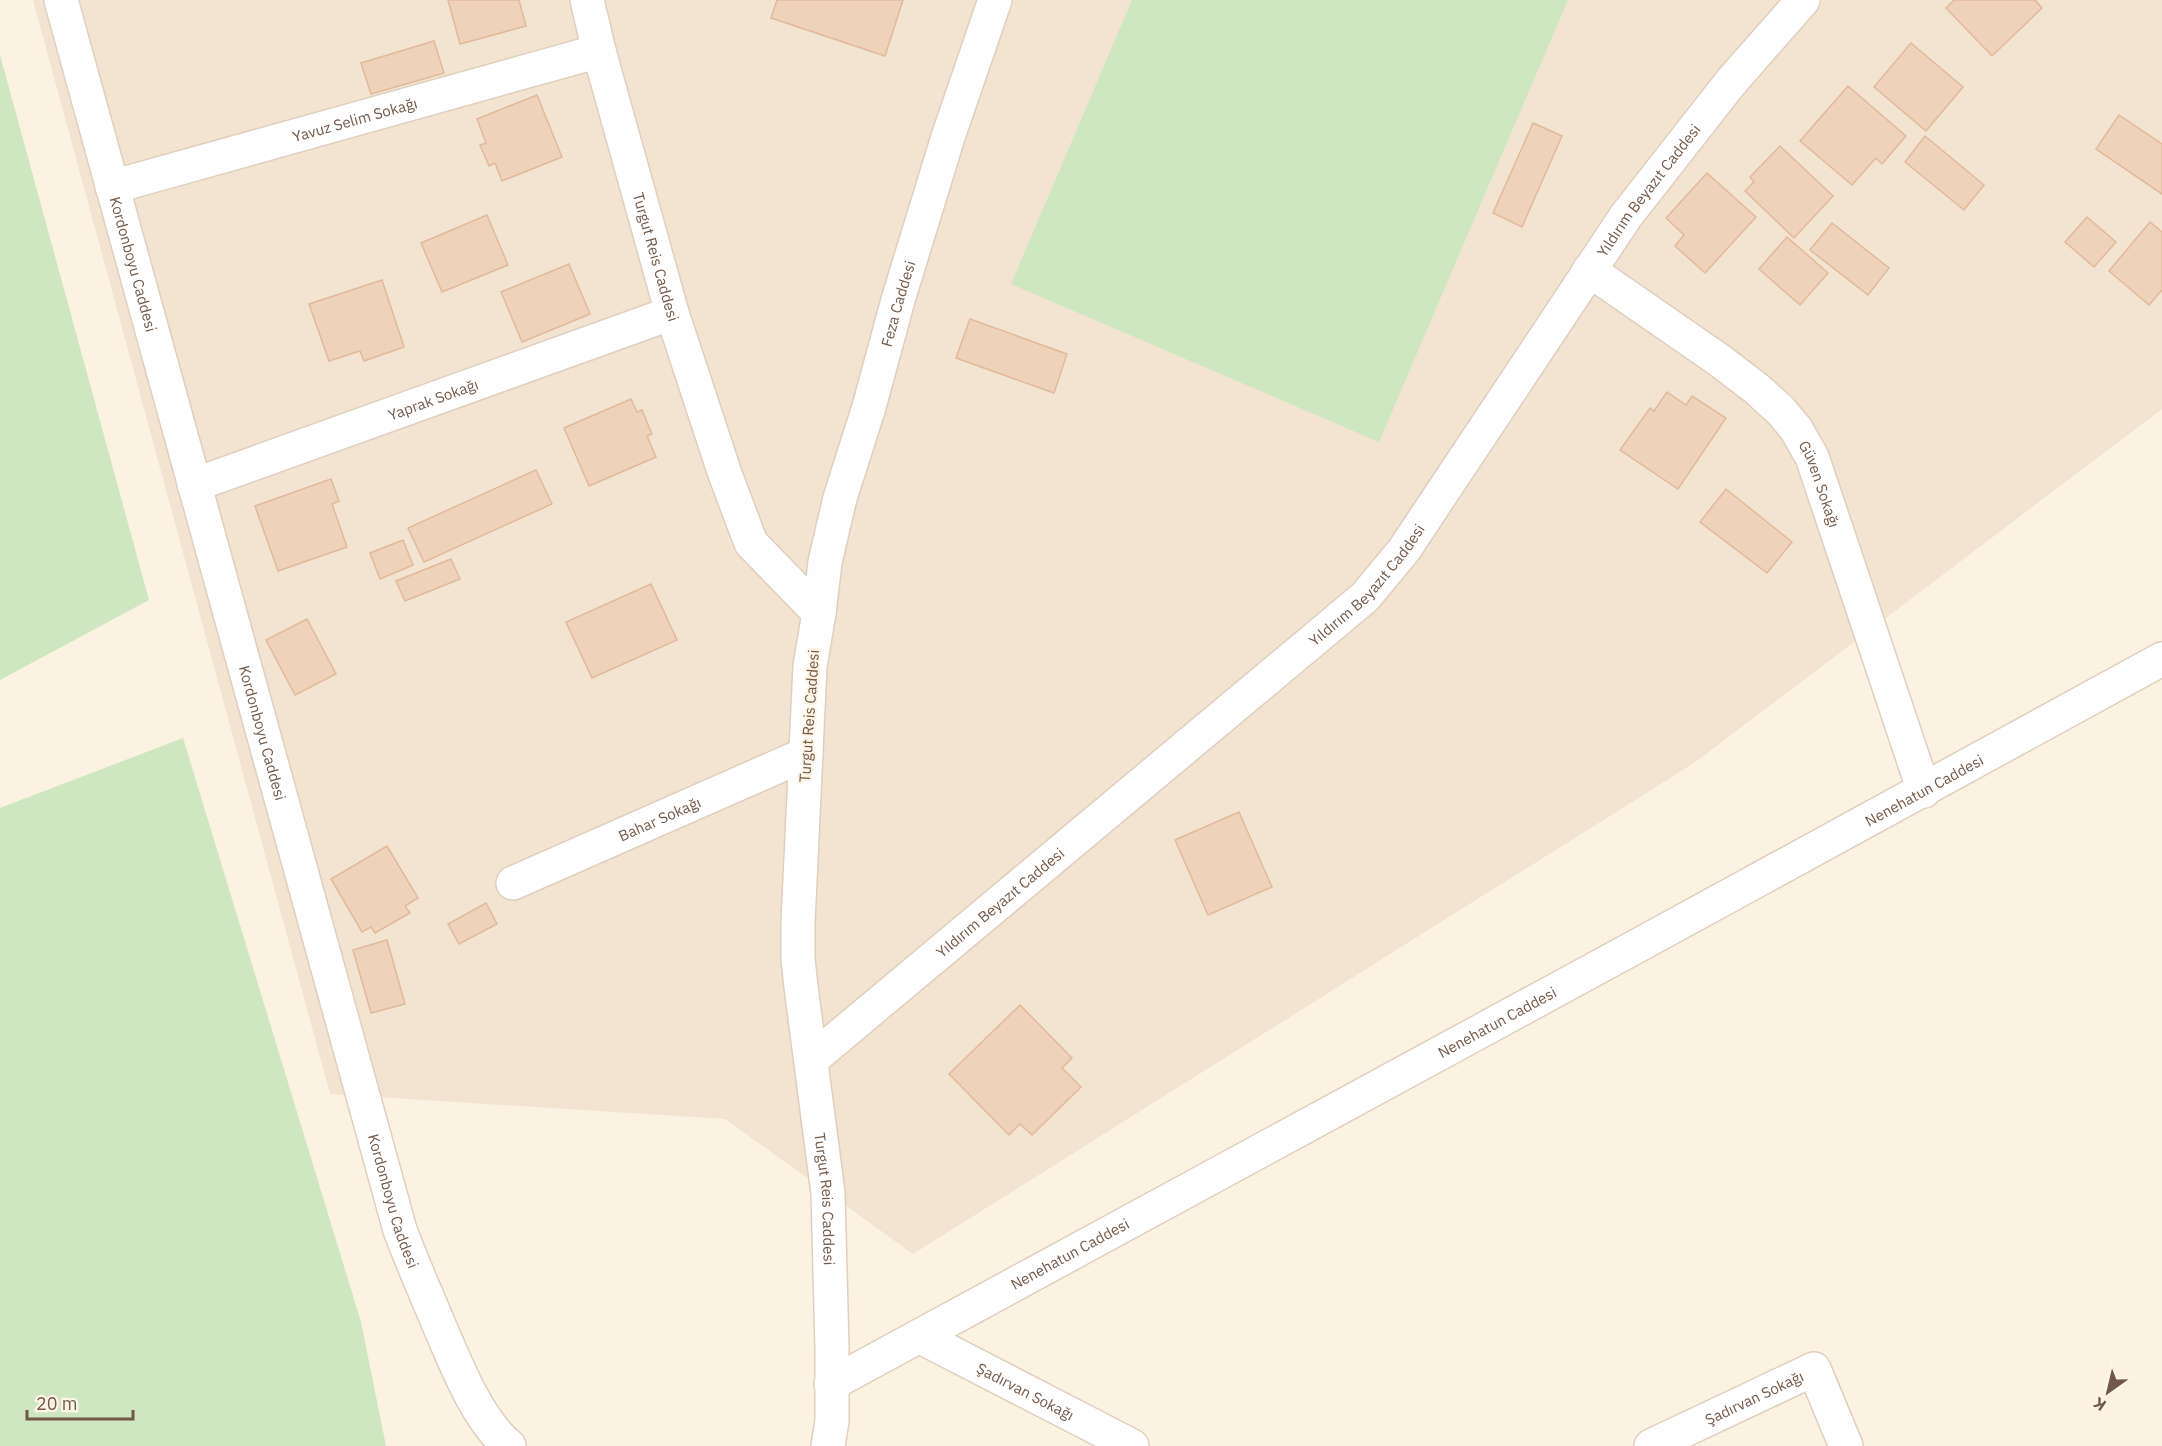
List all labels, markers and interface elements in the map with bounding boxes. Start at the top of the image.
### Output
street label: Yavuz Selim Sokağı [290,93,419,146]
street label: Yıldırım Beyazıt Caddesi [1592,120,1704,260]
street label: Turgut Reis Caddesi [629,190,684,324]
street label: Kordonboyu Caddesi [106,194,161,334]
street label: Feza Caddesi [876,258,919,349]
street label: Yaprak Sokağı [385,374,481,424]
street label: Güven Sokağı [1795,437,1844,530]
street label: Yıldırım Beyazıt Caddesi [1305,520,1428,650]
street label: Turgut Reis Caddesi [795,649,823,783]
street label: Kordonboyu Caddesi [235,663,291,802]
street label: Nenehatun Caddesi [1861,750,1986,830]
street label: Bahar Sokağı [615,792,704,845]
street label: Yıldırım Beyazıt Caddesi [932,843,1068,961]
street label: Nenehatun Caddesi [1434,982,1560,1062]
street label: Kordonboyu Caddesi [364,1132,423,1271]
street label: Turgut Reis Caddesi [811,1132,839,1266]
street label: Nenehatun Caddesi [1007,1213,1132,1293]
street label: Şadırvan Sokağı [974,1358,1077,1424]
north arrow [2078,1362,2138,1422]
street label: Şadırvan Sokağı [1702,1366,1806,1429]
scale bar [27,1383,134,1421]
text: 20 m [36,1392,78,1415]
text: K [2089,1393,2110,1416]

